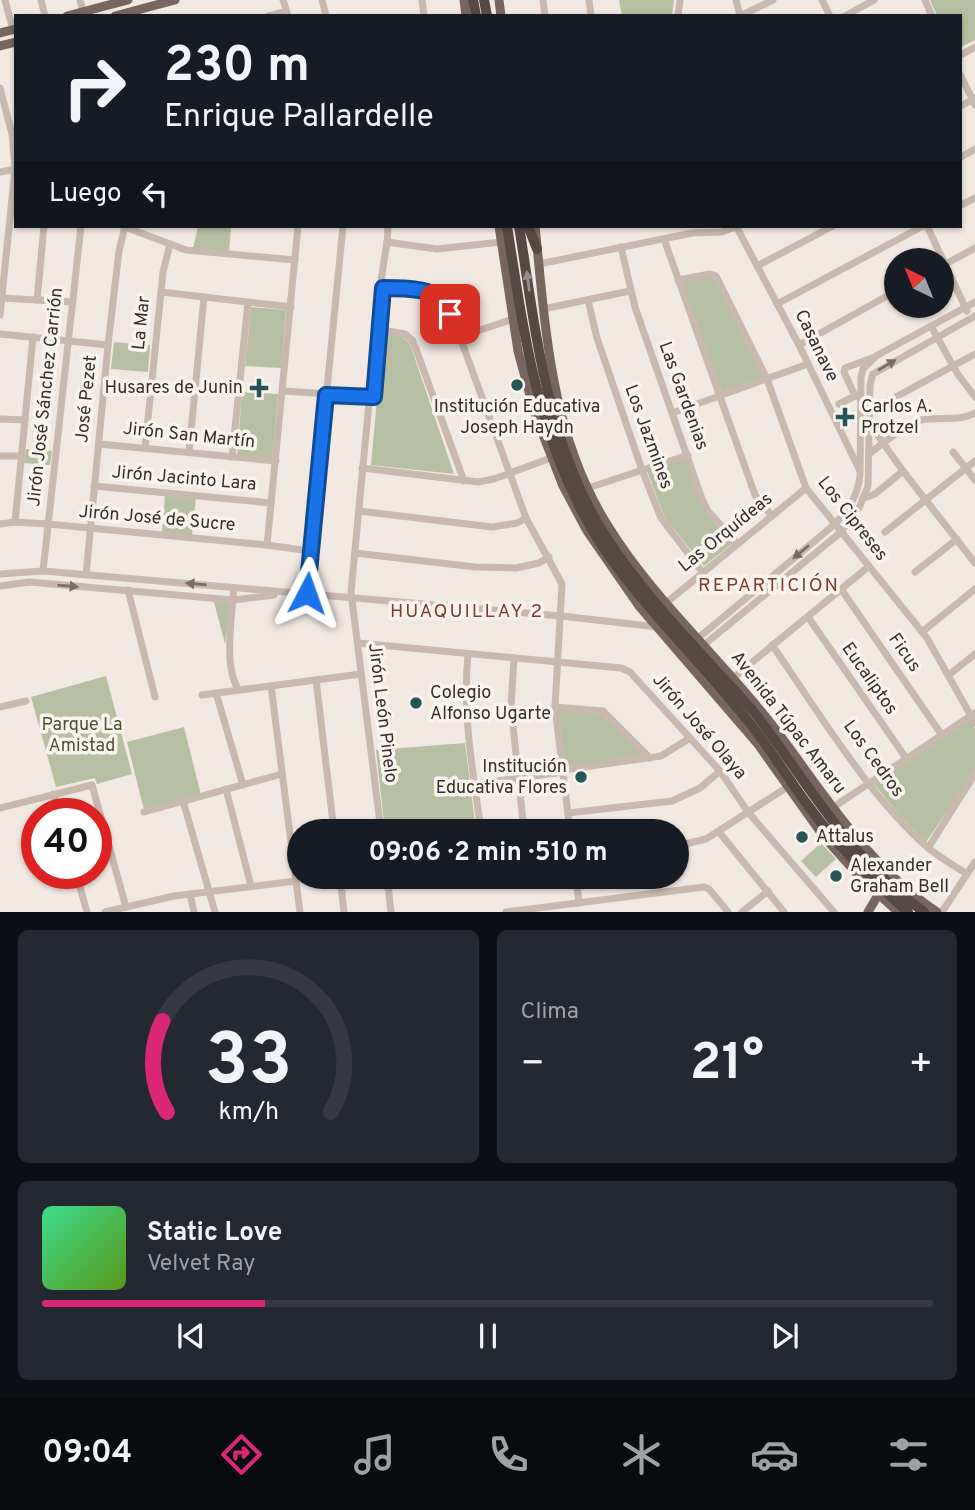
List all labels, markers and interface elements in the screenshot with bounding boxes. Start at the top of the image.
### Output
text: 230 m [164,37,310,99]
icon: right [49,42,140,133]
text: Enrique Pallardelle [164,98,434,138]
icon: left [136,175,174,213]
text: Luego [49,178,122,211]
north arrow [884,248,954,318]
map controls [884,248,954,318]
one-way arrow [522,270,533,292]
pin [420,284,480,344]
street label: Jirón José Sánchez Carrión [23,286,69,508]
street label: La Mar [128,295,156,351]
icon: arrive [431,295,469,333]
street label: Casanave [789,306,843,386]
street label: Las Gardenias [653,339,713,453]
street label: José Pezet [71,354,103,444]
one-way arrow [878,359,897,371]
place label: Husares de Junin [105,377,243,400]
marker: Institución Educativa Joseph Haydn [509,377,525,393]
marker: Husares de Junin [249,378,269,398]
street label: Los Jazmines [619,382,677,492]
place label: Institución Educativa Joseph Haydn [434,396,600,440]
place label: Carlos A. Protzel [861,396,932,440]
marker: Carlos A. Protzel [835,407,855,427]
street label: Jirón San Martín [122,418,256,454]
street label: Jirón Jacinto Lara [111,461,257,497]
street label: Los Cipreses [812,472,892,566]
street label: Las Orquídeas [674,488,778,578]
street label: Jirón José de Sucre [78,501,236,537]
one-way arrow [793,544,810,559]
position arrow [270,556,344,630]
district label: REPARTICIÓN [698,573,840,598]
one-way arrow [185,578,207,589]
one-way arrow [57,581,79,592]
district label: HUAQUILLAY 2 [390,600,544,624]
street label: Ficus [883,629,925,677]
street label: Eucaliptos [836,638,902,720]
street label: Jirón León Pinelo [362,642,402,784]
street label: Avenida Túpac Amaru [725,647,851,799]
street label: Jirón José Olaya [647,669,751,785]
place label: Colegio Alfonso Ugarte [430,682,551,726]
marker: Colegio Alfonso Ugarte [408,695,424,711]
park label: Parque La Amistad [42,714,122,758]
street label: Los Cedros [837,716,909,802]
place label: Institución Educativa Flores [436,756,567,800]
marker: Institución Educativa Flores [573,769,589,785]
speed limit sign: 40 [21,798,112,889]
place label: Attalus [816,826,874,849]
marker: Attalus [794,829,810,845]
text: 09:06 · 2 min · 510 m [368,837,608,870]
place label: Alexander Graham Bell [850,855,949,899]
marker: Alexander Graham Bell [828,868,844,884]
text: Clima [521,998,579,1027]
text: 33 [205,1019,292,1111]
text: 21° [690,1032,764,1098]
text: − [521,1041,545,1090]
text: + [908,1041,933,1090]
text: km/h [218,1097,279,1129]
text: Static Love [147,1217,282,1250]
text: Velvet Ray [147,1250,255,1279]
icon: previous [172,1317,210,1355]
icon: pause [469,1317,507,1355]
icon: next [766,1317,804,1355]
icon: directions [217,1430,266,1479]
icon: music [350,1430,399,1479]
icon: phone [484,1430,533,1479]
icon: climate [617,1430,666,1479]
icon: car [750,1430,799,1479]
icon: filters [884,1430,933,1479]
text: 09:04 [42,1434,132,1474]

